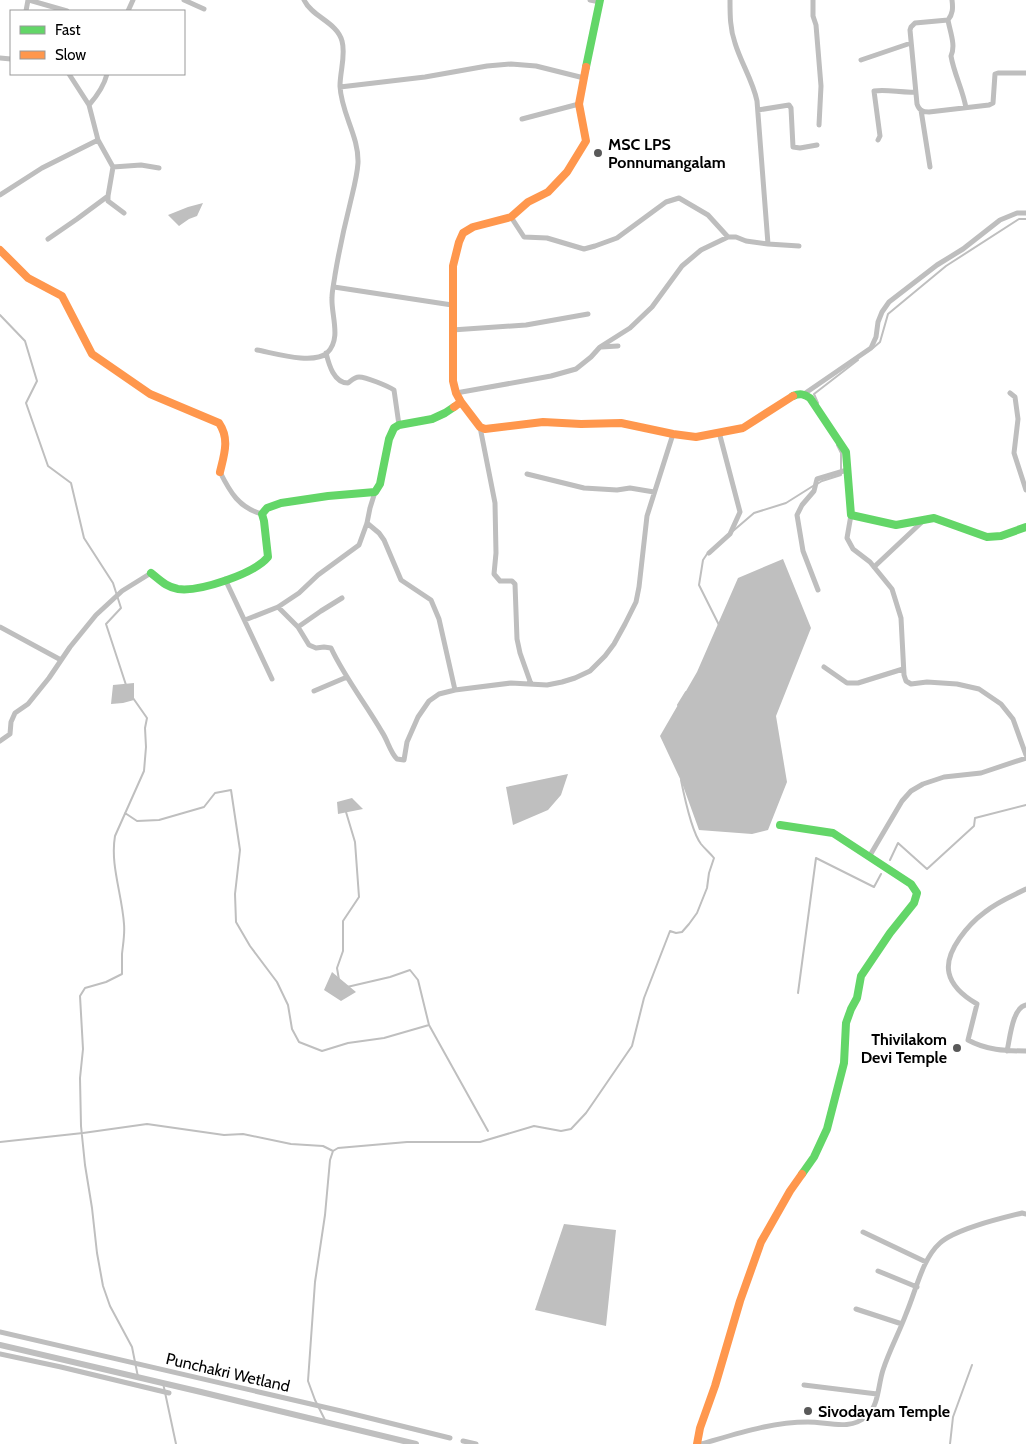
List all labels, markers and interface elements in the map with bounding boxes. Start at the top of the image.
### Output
legend [10,10,185,75]
text: Fast [55,21,80,39]
text: Slow [55,46,86,64]
place label: MSC LPS Ponnumangalam [608,135,726,172]
marker: MSC LPS Ponnumangalam [592,147,604,159]
place label: Thivilakom Devi Temple [861,1030,947,1067]
marker: Thivilakom Devi Temple [951,1042,963,1054]
street label: Punchakri Wetland [164,1349,292,1396]
place label: Sivodayam Temple [818,1402,950,1421]
marker: Sivodayam Temple [802,1405,814,1417]

